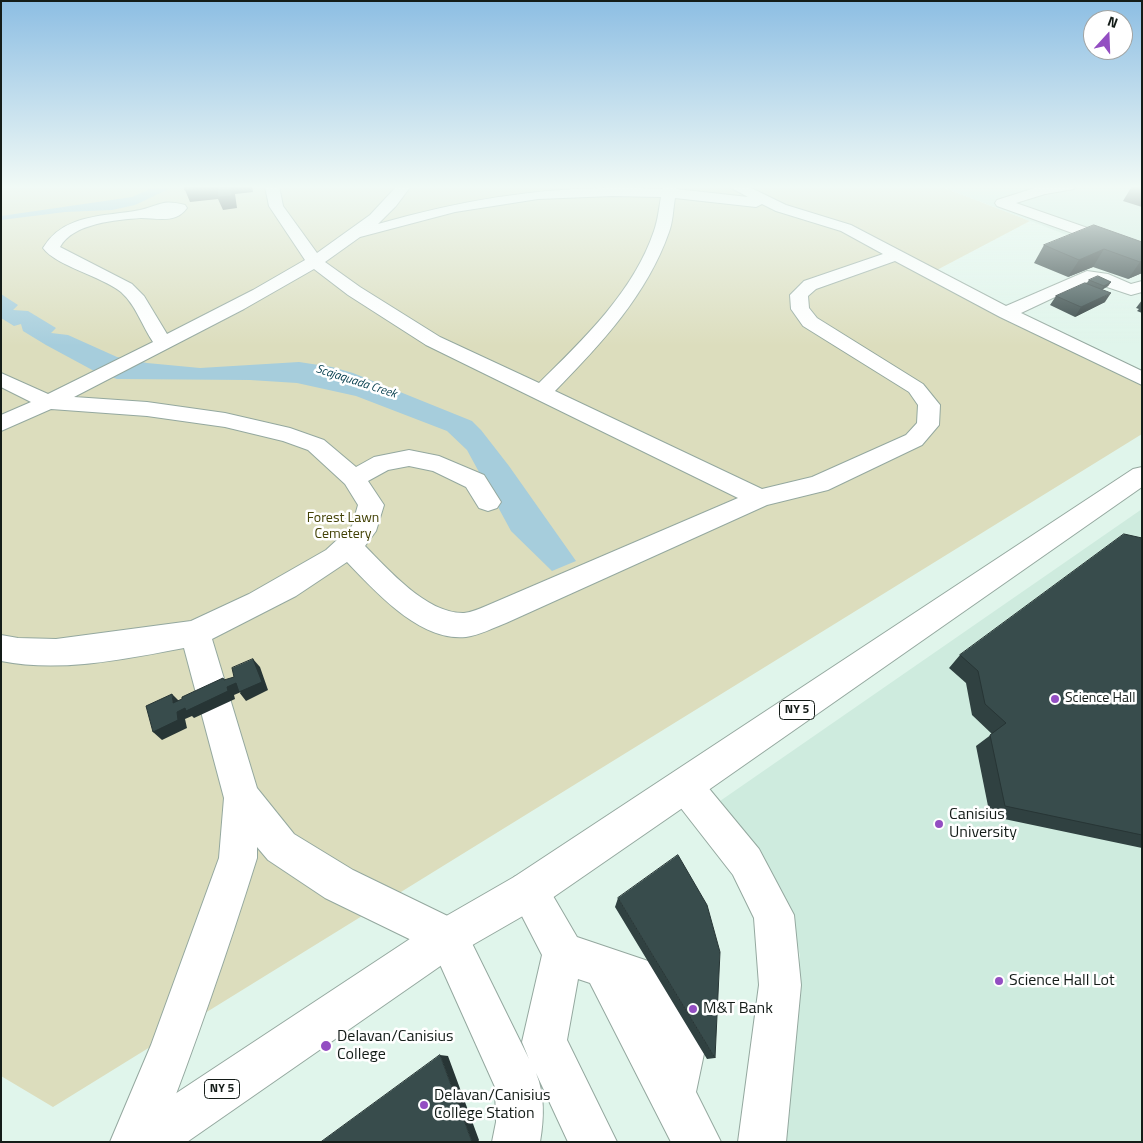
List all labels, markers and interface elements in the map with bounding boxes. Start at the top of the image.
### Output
north arrow [1083,10,1133,60]
text: N [1105,10,1121,33]
water label: Scajaquada Creek [314,362,398,402]
park label: Forest Lawn Cemetery [307,511,379,544]
place label: Science Hall [1065,691,1135,707]
marker: Science Hall [1049,693,1061,705]
road number: NY 5 [780,700,814,720]
place label: Canisius University [949,805,1017,843]
marker: Canisius University [933,818,945,830]
place label: Science Hall Lot [1009,971,1115,991]
marker: Science Hall Lot [993,975,1005,987]
place label: M&T Bank [703,999,773,1019]
marker: M&T Bank [687,1003,699,1015]
place label: Delavan/Canisius College [337,1027,453,1065]
marker: Delavan/Canisius College [319,1039,333,1053]
road number: NY 5 [204,1080,240,1098]
place label: Delavan/Canisius College Station [434,1086,550,1124]
marker: Delavan/Canisius College Station [418,1099,430,1111]

